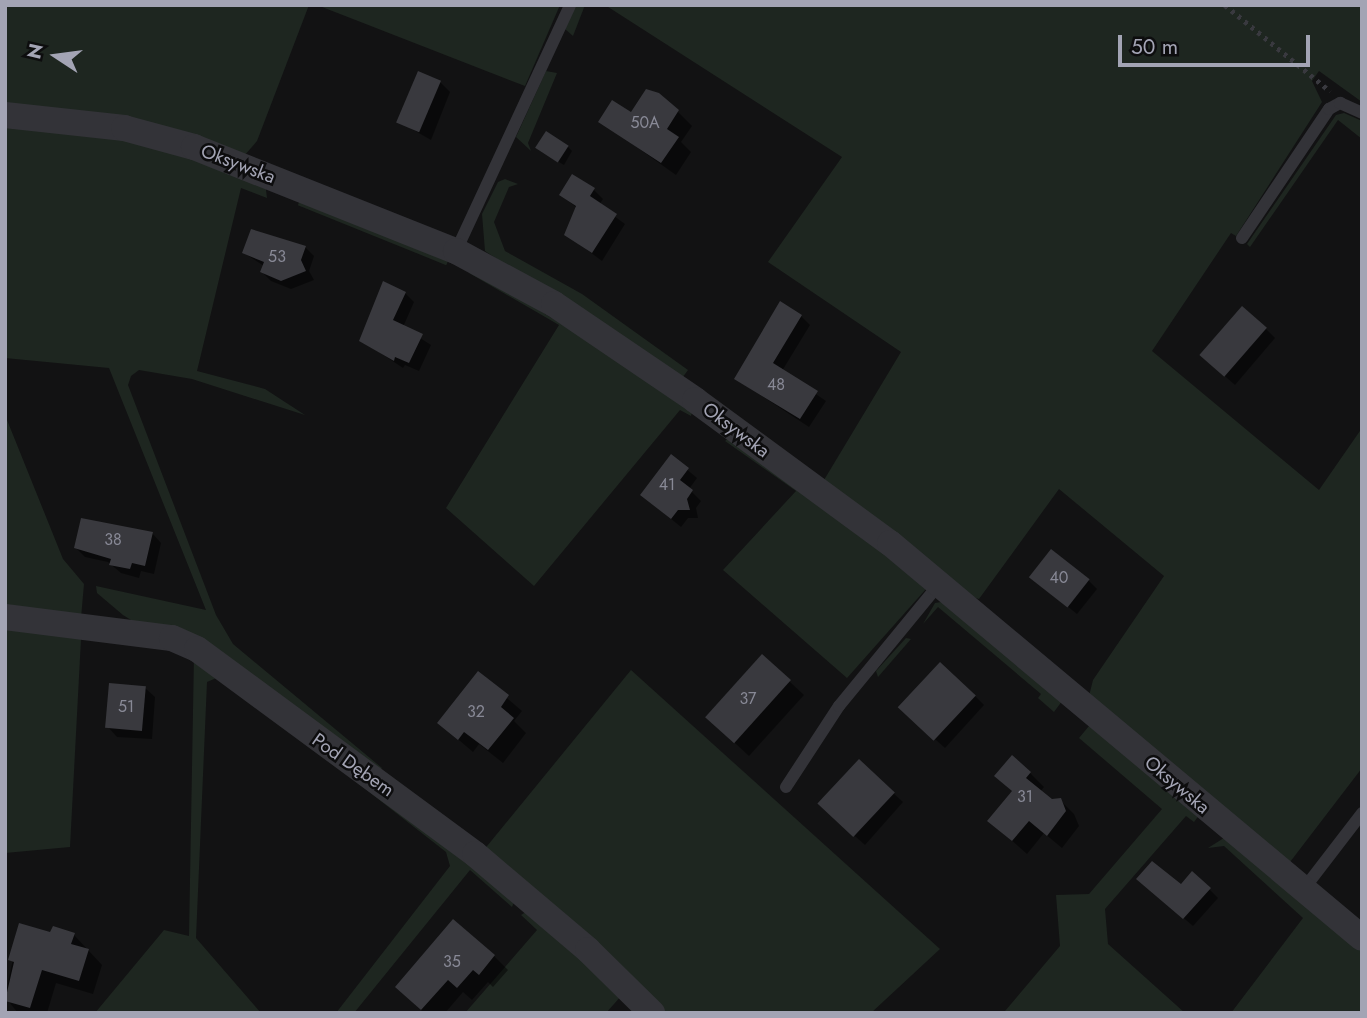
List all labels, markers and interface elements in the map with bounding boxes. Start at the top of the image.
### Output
north arrow [21,21,91,91]
scale bar [1122,21,1314,65]
text: 50 m [1131,32,1178,62]
text: N [20,41,50,62]
house number: 50A [630,113,660,133]
street label: Oksywska [198,139,278,189]
house number: 53 [268,247,286,267]
house number: 48 [767,375,785,395]
street label: Oksywska [698,397,774,463]
house number: 41 [659,475,675,495]
house number: 38 [104,530,122,550]
house number: 40 [1050,568,1068,588]
house number: 37 [740,689,756,709]
house number: 51 [118,697,134,717]
house number: 32 [467,702,485,722]
street label: Pod Dębem [308,728,398,802]
street label: Oksywska [1140,751,1214,819]
house number: 31 [1017,787,1033,807]
house number: 35 [443,952,461,972]

